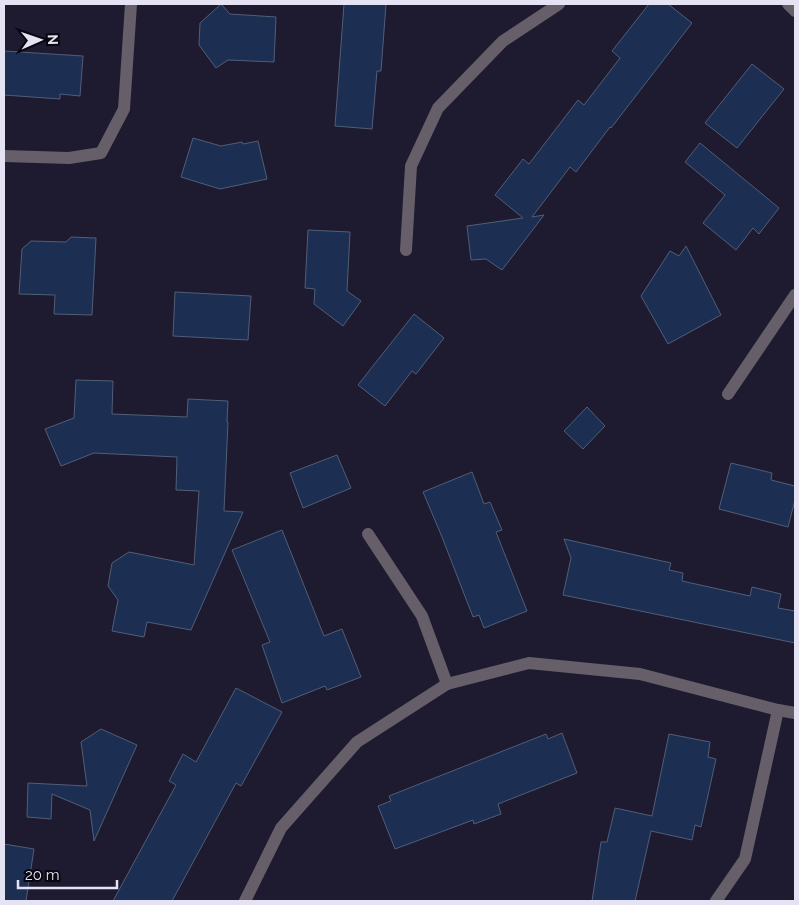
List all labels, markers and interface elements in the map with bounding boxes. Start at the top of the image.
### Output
north arrow [15,15,65,65]
text: N [45,34,61,45]
scale bar [18,858,116,890]
text: 20 m [25,866,60,884]

